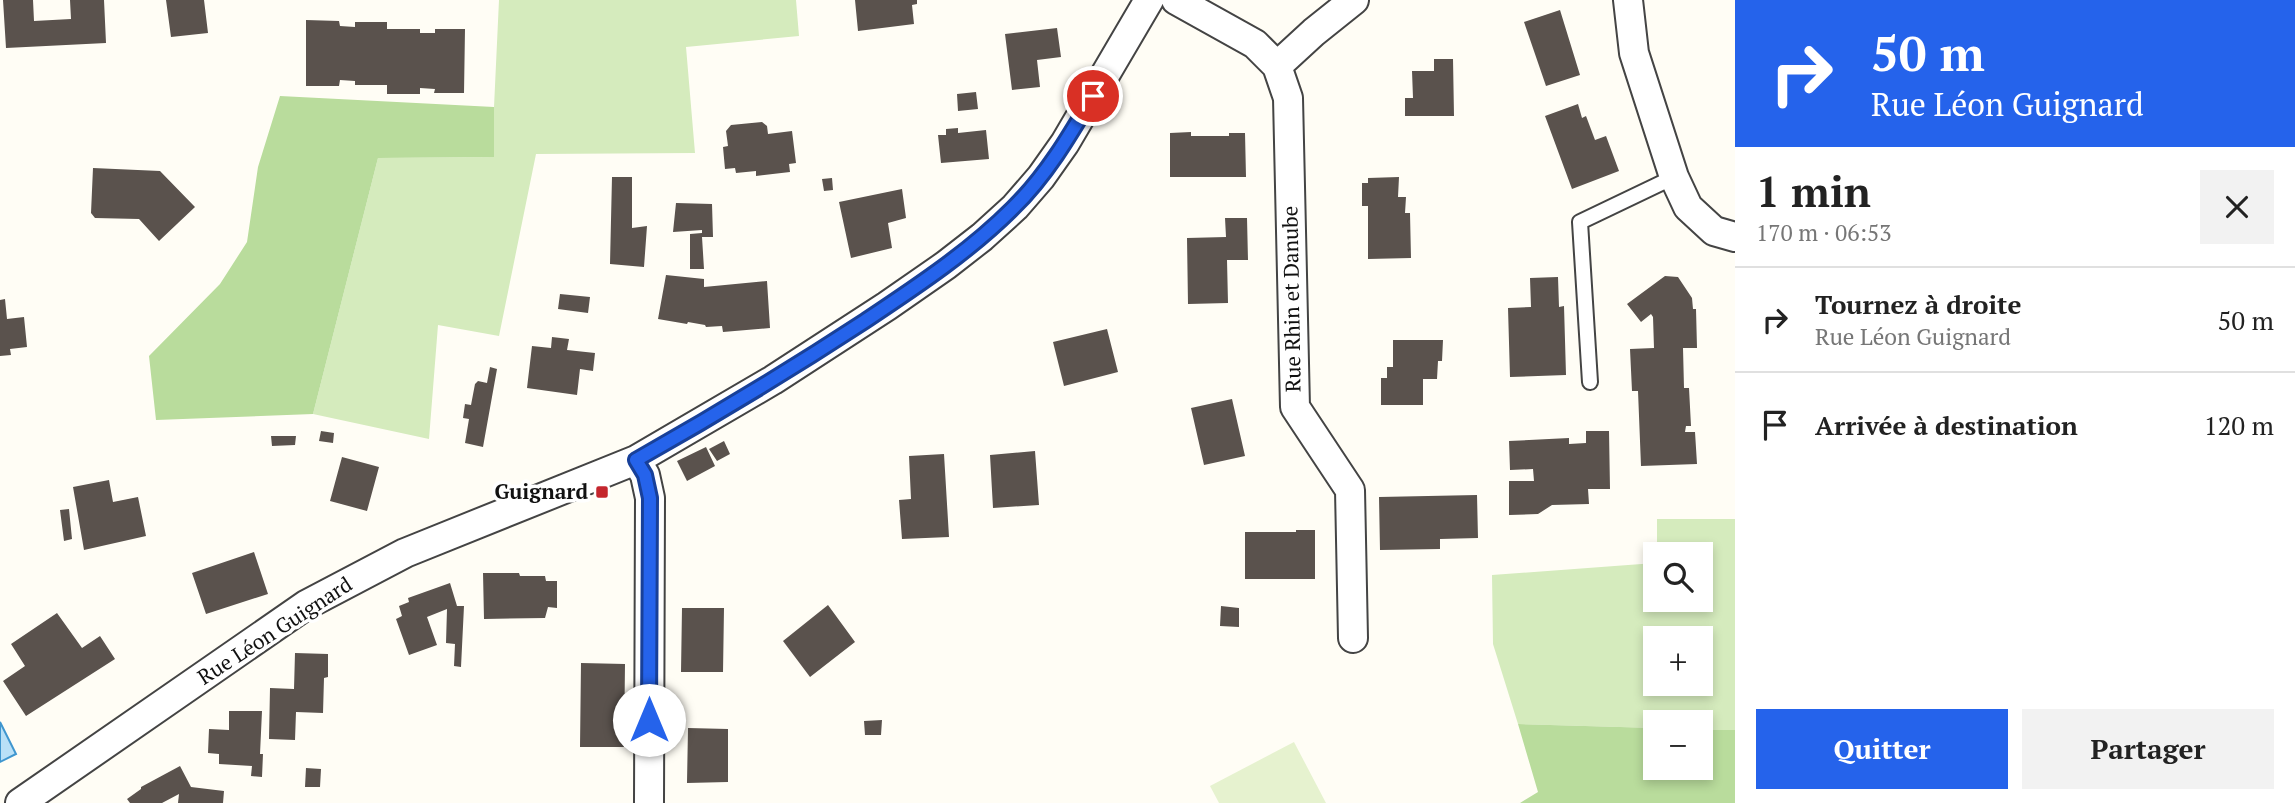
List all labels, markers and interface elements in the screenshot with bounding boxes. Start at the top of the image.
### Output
text: 50 m [1871,20,1985,85]
icon: right [1756,28,1847,119]
pin [1063,66,1123,126]
icon: arrive [1074,77,1112,115]
text: Rue Léon Guignard [1871,83,2144,125]
text: 1 min [1756,163,1871,219]
button: close [2200,170,2274,244]
street label: Rue Rhin et Danube [1275,206,1307,392]
text: 170 m · 06:53 [1756,217,1891,248]
text: Tournez à droite [1815,287,2021,321]
icon: right [1756,301,1794,339]
text: 50 m [2218,303,2274,337]
text: Rue Léon Guignard [1815,321,2011,352]
icon: arrive [1756,406,1794,444]
text: Arrivée à destination [1815,408,2078,442]
text: 120 m [2204,408,2274,442]
place label: Guignard [494,477,588,505]
marker: Guignard [594,484,610,500]
map controls [1643,542,1713,780]
button: search [1643,542,1713,612]
street label: Rue Léon Guignard [192,569,357,691]
button: + [1643,626,1713,696]
position arrow [612,683,686,757]
button: Quitter [1756,709,2008,789]
button: Partager [2022,709,2274,789]
button: − [1643,710,1713,780]

